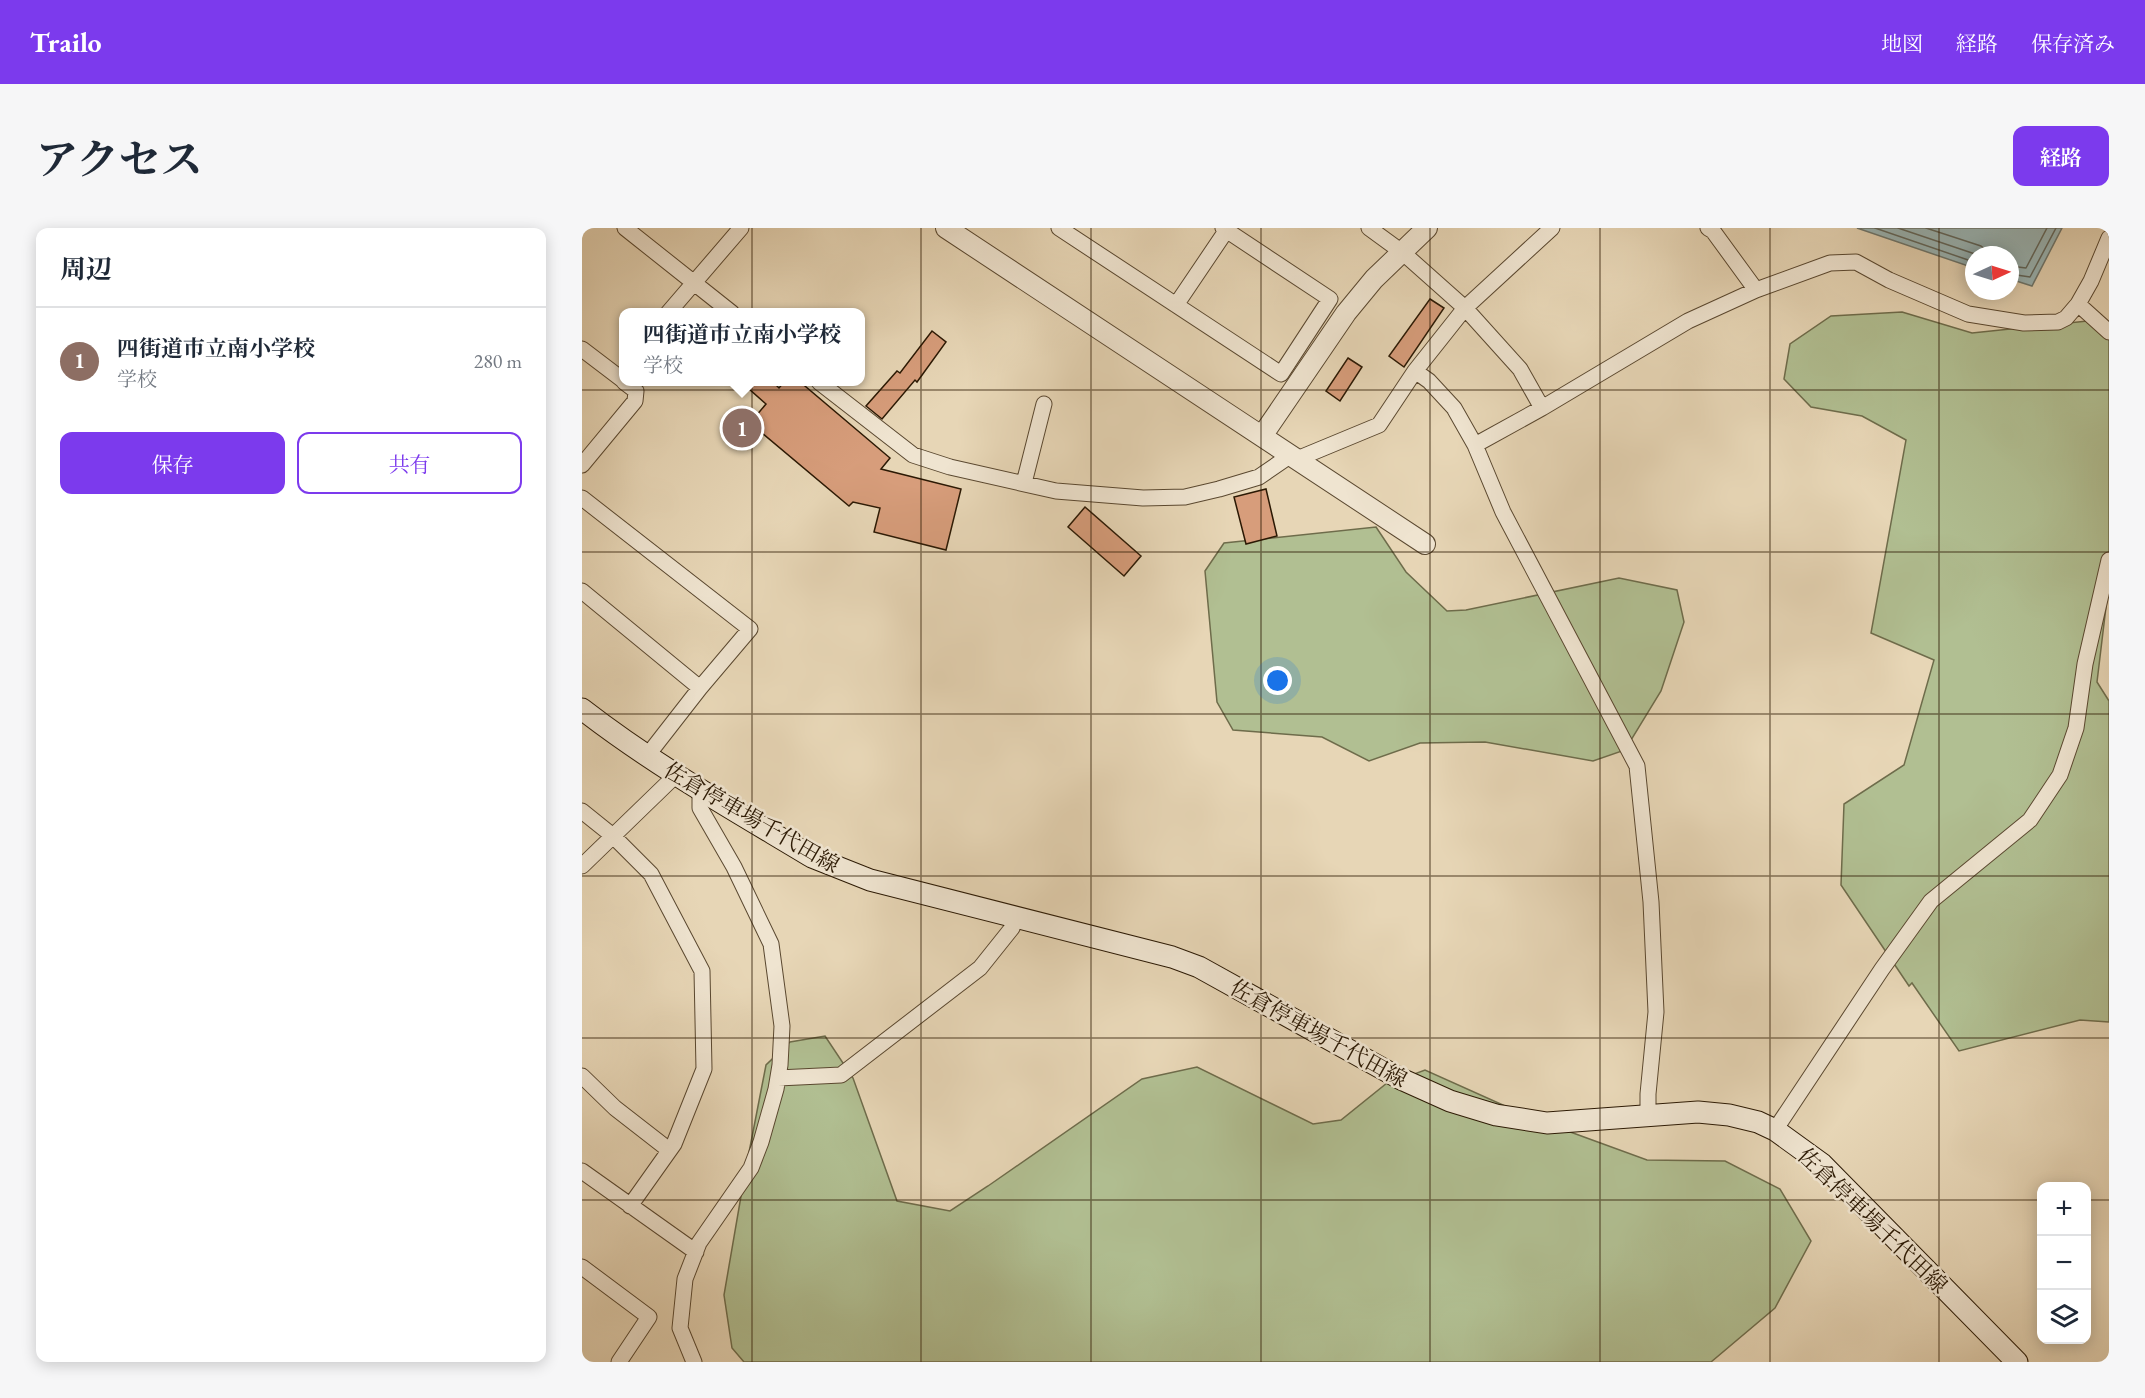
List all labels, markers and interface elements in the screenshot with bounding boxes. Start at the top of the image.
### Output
text: Trailo [30,24,102,60]
text: 地図 [1881,30,1923,57]
text: 経路 [1956,30,1998,57]
text: 保存済み [2031,30,2115,57]
button: 経路 [2013,126,2109,186]
text: アクセス [36,132,203,187]
north arrow [1965,246,2019,300]
text: 周辺 [60,252,112,286]
popup [619,308,865,386]
text: 四街道市立南小学校 [643,320,841,349]
text: 四街道市立南小学校 [117,334,315,363]
text: 1 [74,348,85,374]
text: 280 m [474,348,522,374]
text: 学校 [643,352,683,378]
text: 学校 [117,366,157,392]
pin: 1 [722,406,762,450]
button: 保存 [60,432,285,494]
button: 共有 [297,432,522,494]
your location [1263,666,1292,695]
street label: 佐倉停車場千代田線 [659,755,845,879]
street label: 佐倉停車場千代田線 [1225,973,1412,1094]
street label: 佐倉停車場千代田線 [1791,1141,1954,1300]
map controls [2037,1182,2091,1344]
button: + [2037,1182,2091,1236]
button: − [2037,1236,2091,1290]
button: layers [2037,1290,2091,1344]

